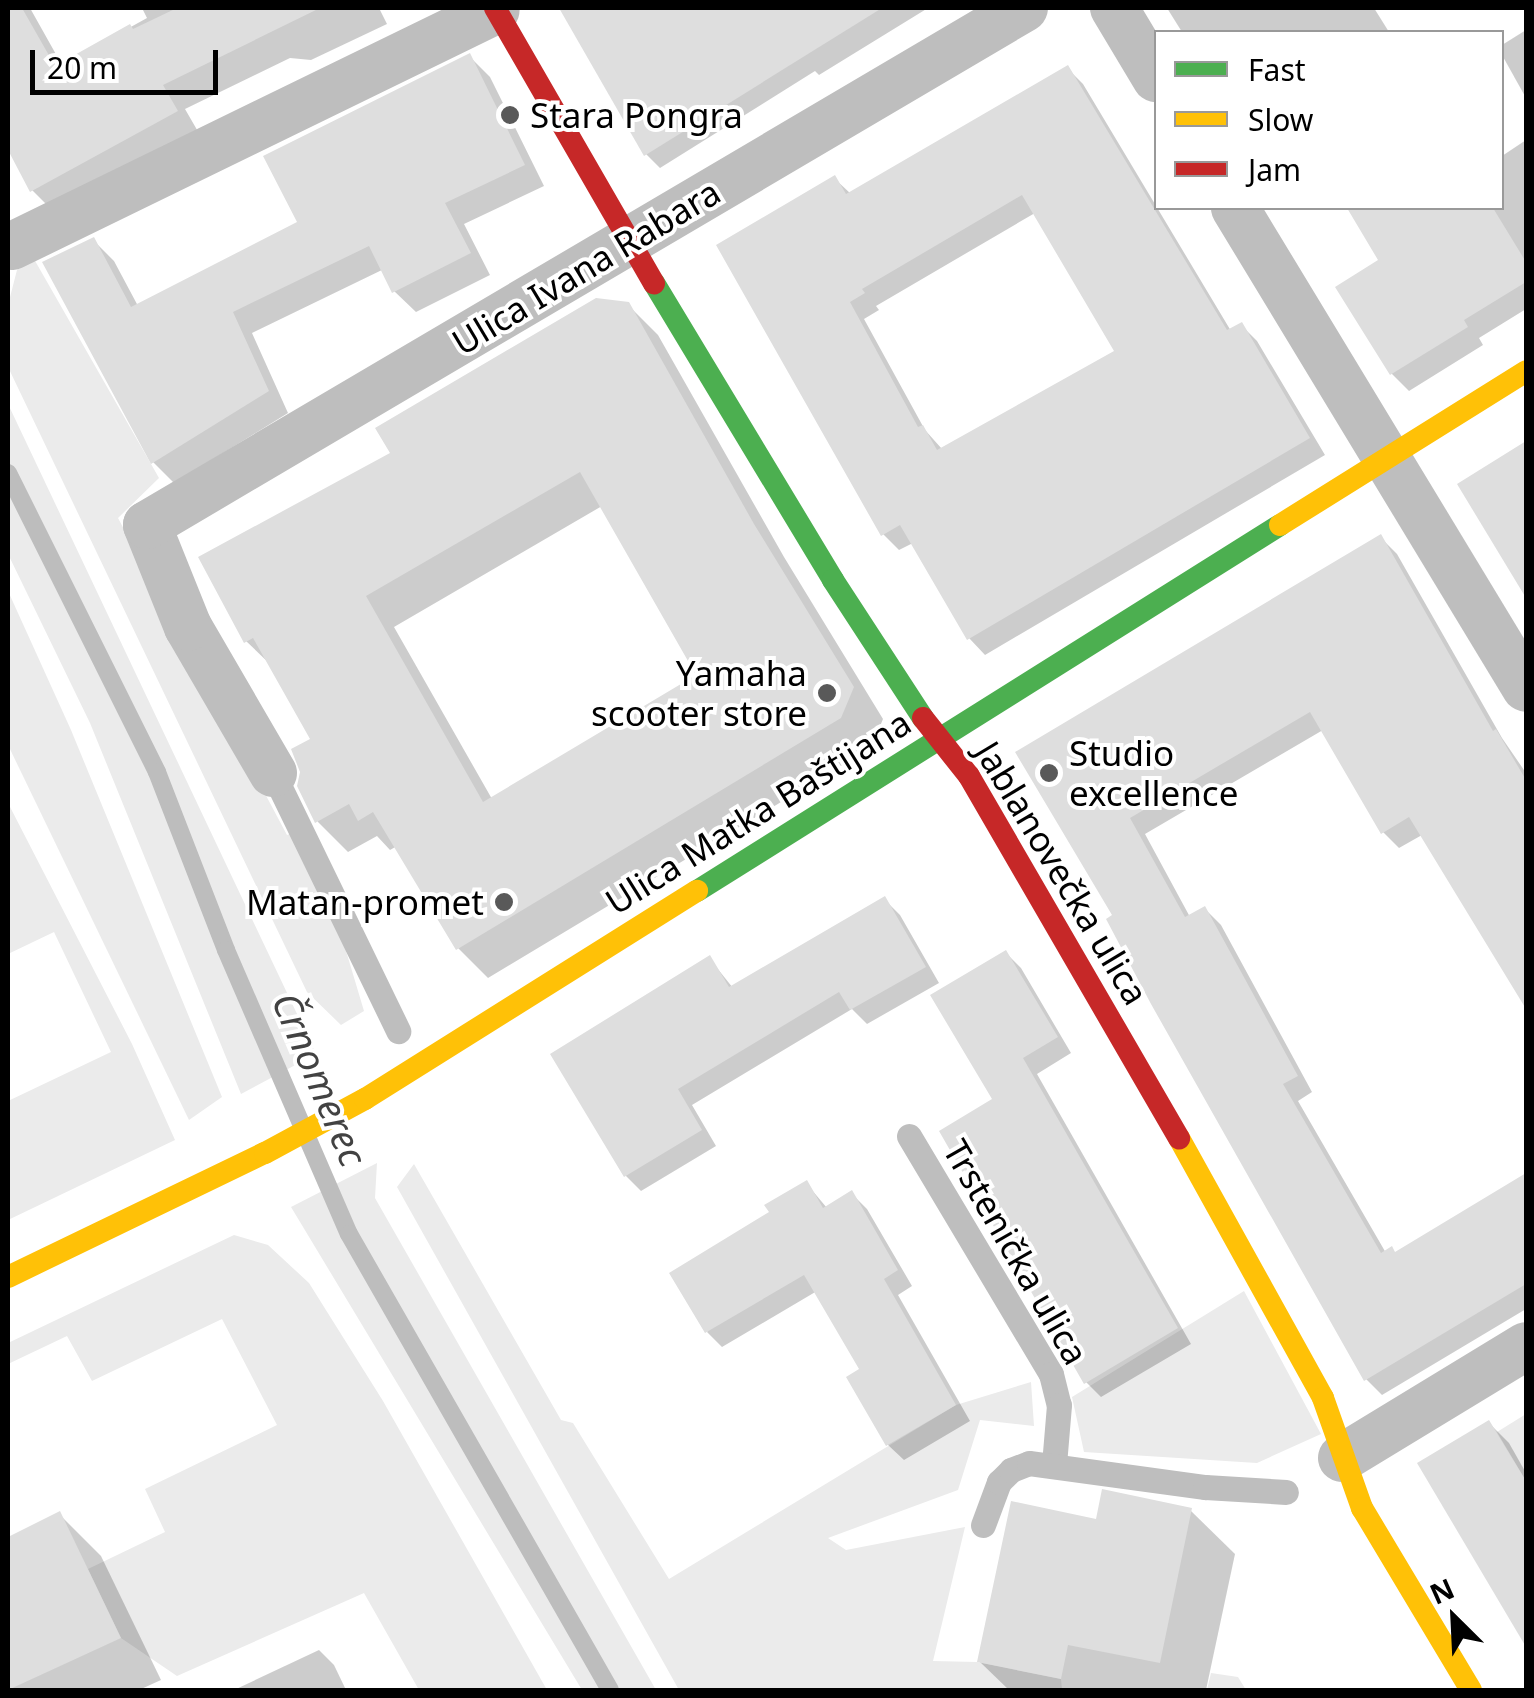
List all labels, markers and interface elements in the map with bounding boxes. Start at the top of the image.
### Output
scale bar [35,30,222,92]
legend [1154,30,1504,210]
text: 20 m [47,47,117,88]
text: Fast [1248,49,1306,90]
place label: Stara Pongra [530,94,743,136]
text: Slow [1248,99,1313,140]
marker: Stara Pongra [499,104,521,126]
text: Jam [1248,149,1301,190]
street label: Ulica Ivana Rabara [445,171,727,363]
place label: Yamaha scooter store [591,652,807,734]
marker: Yamaha scooter store [816,682,838,704]
street label: Ulica Matka Baštijana [598,701,918,923]
place label: Studio excellence [1069,732,1238,814]
street label: Jablanovečka ulica [967,734,1157,1012]
marker: Studio excellence [1038,762,1060,784]
place label: Matan-promet [246,881,484,923]
marker: Matan-promet [493,891,515,913]
water label: Črnomerec [263,986,377,1172]
street label: Trstenička ulica [935,1132,1097,1372]
north arrow [1404,1568,1504,1668]
text: N [1424,1569,1460,1613]

